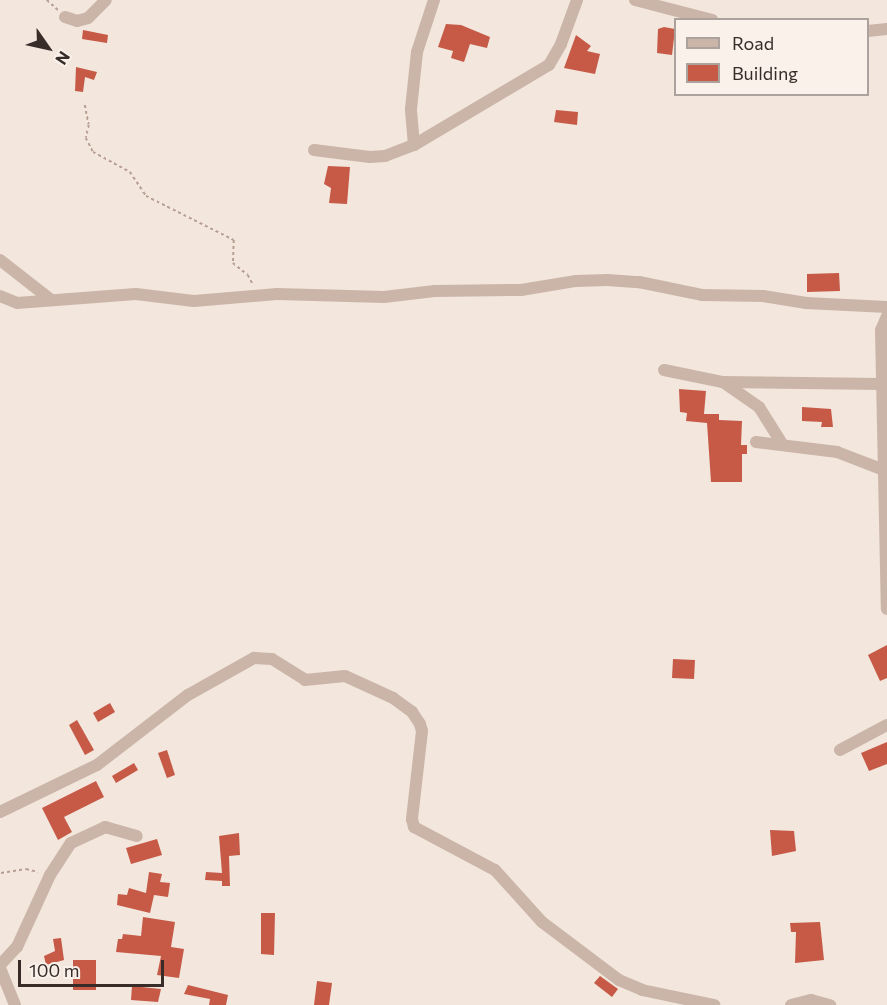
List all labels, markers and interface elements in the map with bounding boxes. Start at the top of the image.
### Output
north arrow [18,18,78,78]
legend [674,18,869,96]
text: Road [732,32,774,54]
text: N [52,48,75,69]
text: Building [732,62,798,84]
scale bar [21,948,166,986]
text: 100 m [29,959,79,981]

